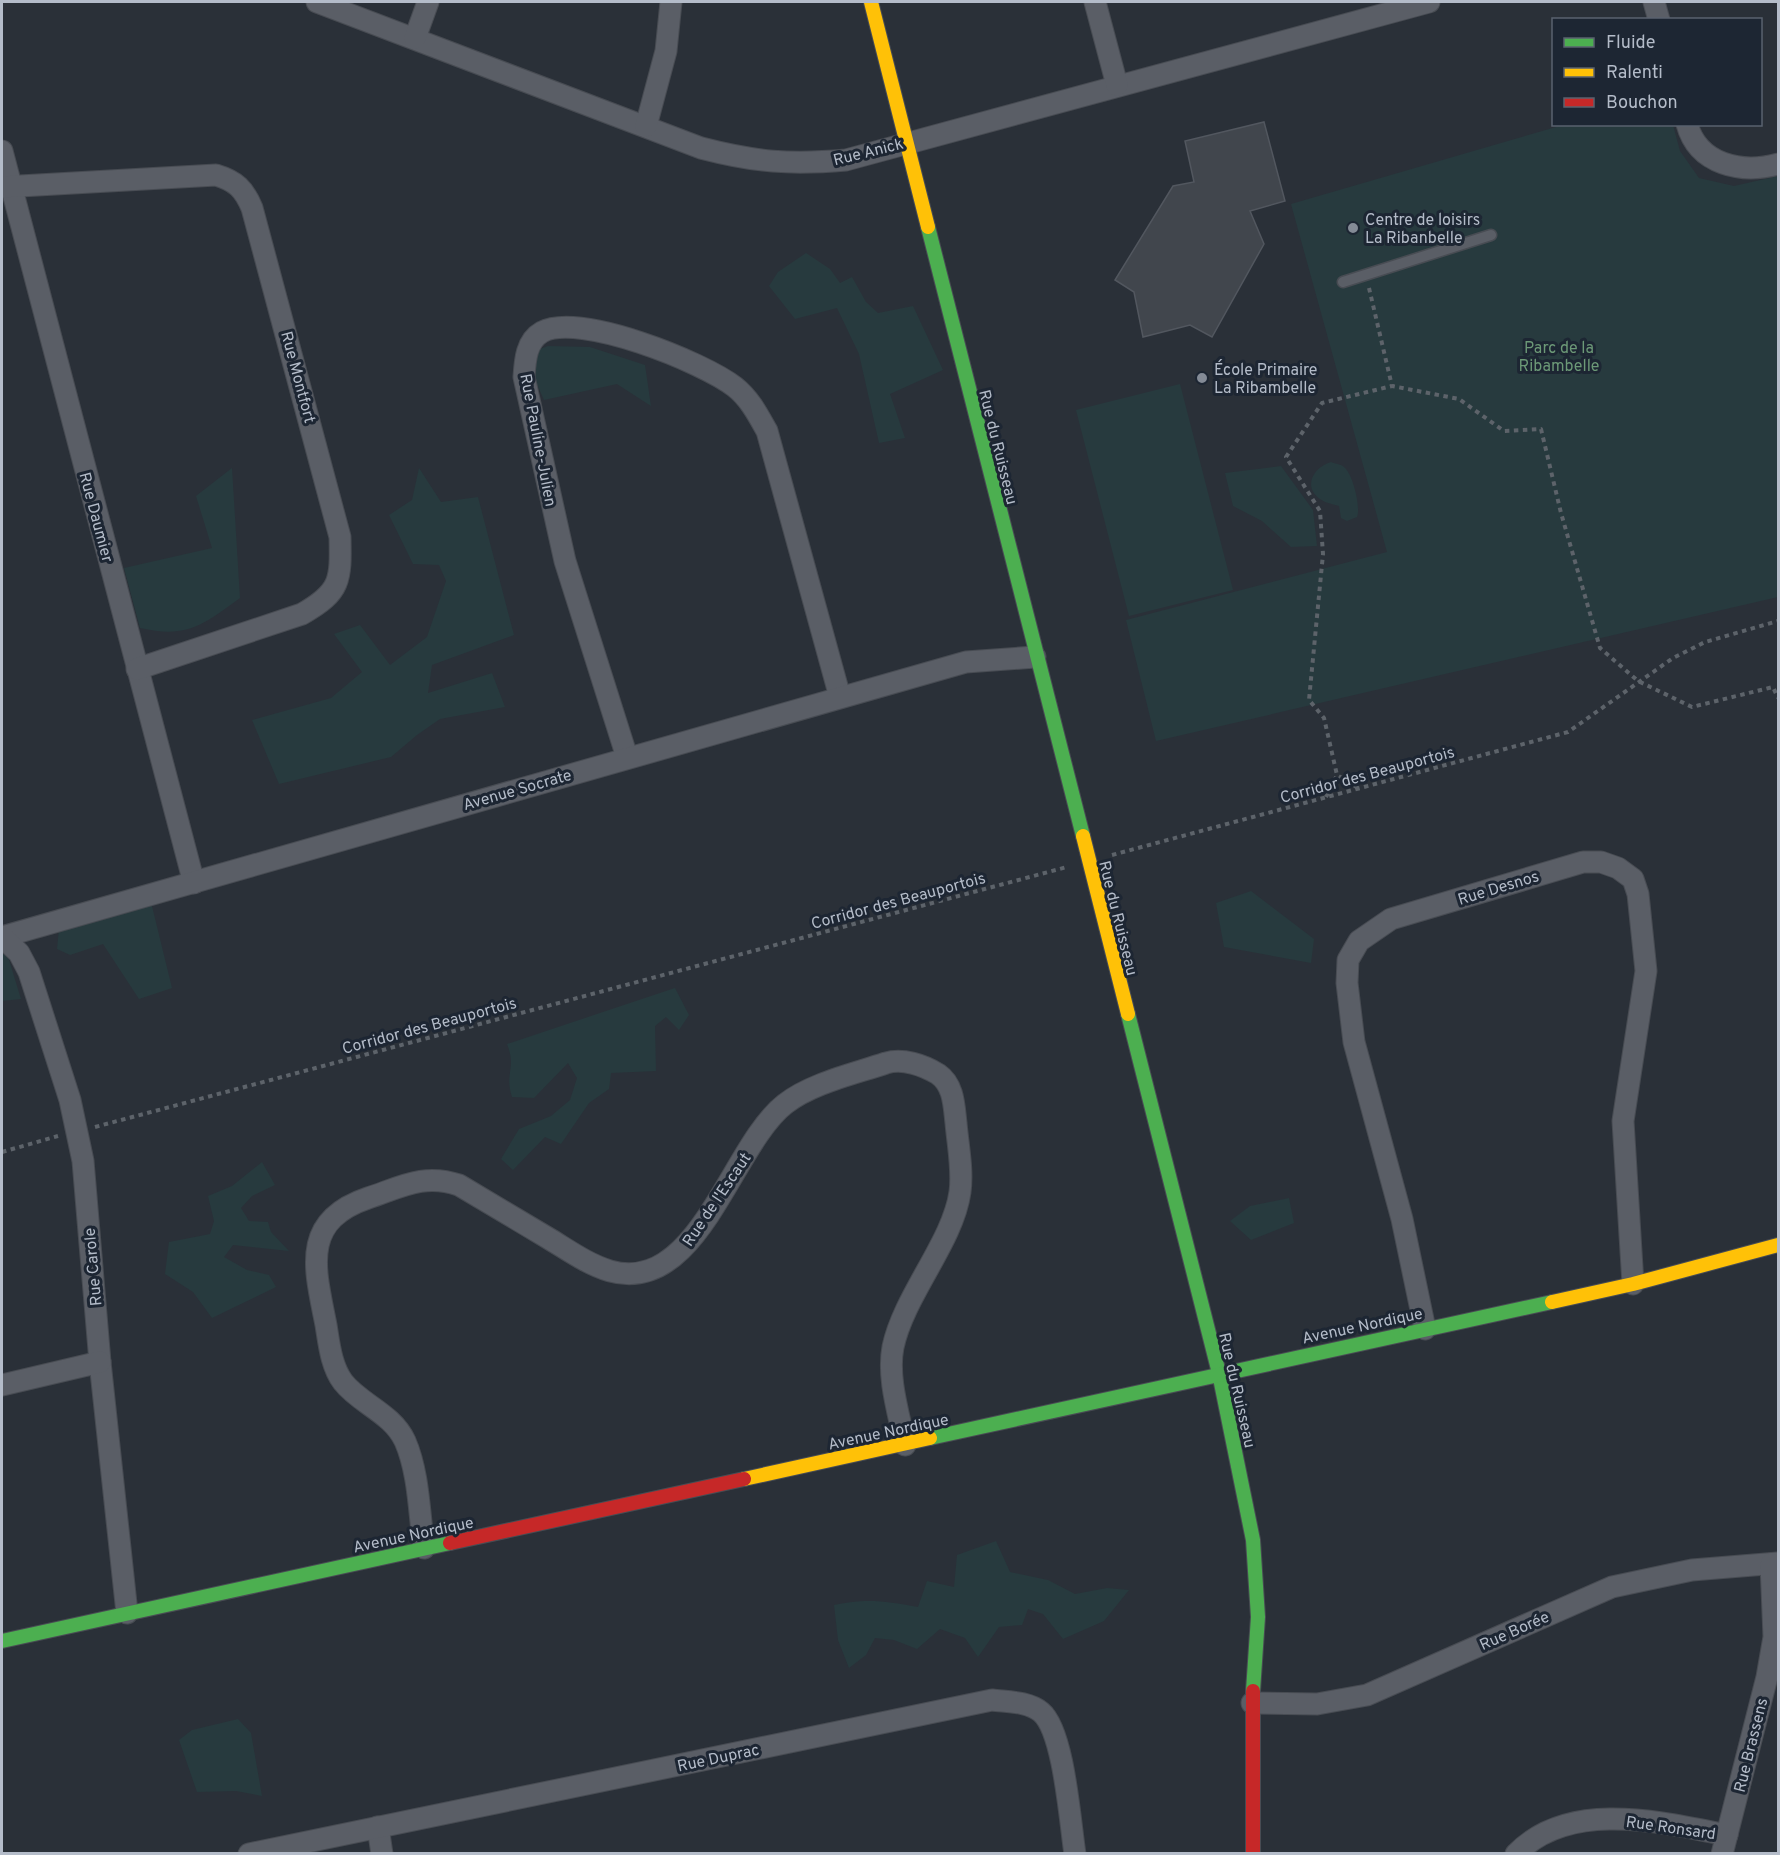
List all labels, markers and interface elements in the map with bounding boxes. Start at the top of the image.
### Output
legend [1552,18,1762,126]
text: Fluide [1606,32,1655,55]
text: Ralenti [1606,62,1663,85]
text: Bouchon [1606,92,1678,115]
street label: Rue Anick [831,135,906,171]
place label: Centre de loisirs La Ribanbelle [1365,211,1480,249]
marker: Centre de loisirs La Ribanbelle [1346,221,1360,235]
street label: Rue Montfort [275,329,319,426]
park label: Parc de la Ribambelle [1519,339,1599,377]
place label: École Primaire La Ribambelle [1214,359,1317,399]
marker: École Primaire La Ribambelle [1195,371,1209,385]
street label: Rue Pauline-Julien [514,372,560,509]
street label: Rue du Ruisseau [973,388,1021,507]
street label: Rue Daumier [73,470,117,565]
street label: Corridor des Beauportois [1278,743,1457,809]
street label: Avenue Socrate [461,766,574,816]
street label: Rue du Ruisseau [1093,859,1141,978]
street label: Rue Desnos [1456,867,1542,911]
street label: Corridor des Beauportois [809,869,988,935]
street label: Corridor des Beauportois [340,994,519,1060]
street label: Rue de l'Escaut [679,1149,756,1251]
street label: Rue Carole [81,1227,107,1307]
street label: Avenue Nordique [1300,1304,1425,1350]
street label: Rue du Ruisseau [1213,1331,1259,1450]
street label: Avenue Nordique [826,1410,951,1456]
street label: Avenue Nordique [351,1513,476,1559]
street label: Rue Borée [1477,1608,1553,1656]
street label: Rue Brassens [1731,1696,1773,1795]
street label: Rue Duprac [676,1741,761,1777]
street label: Rue Ronsard [1624,1813,1717,1845]

